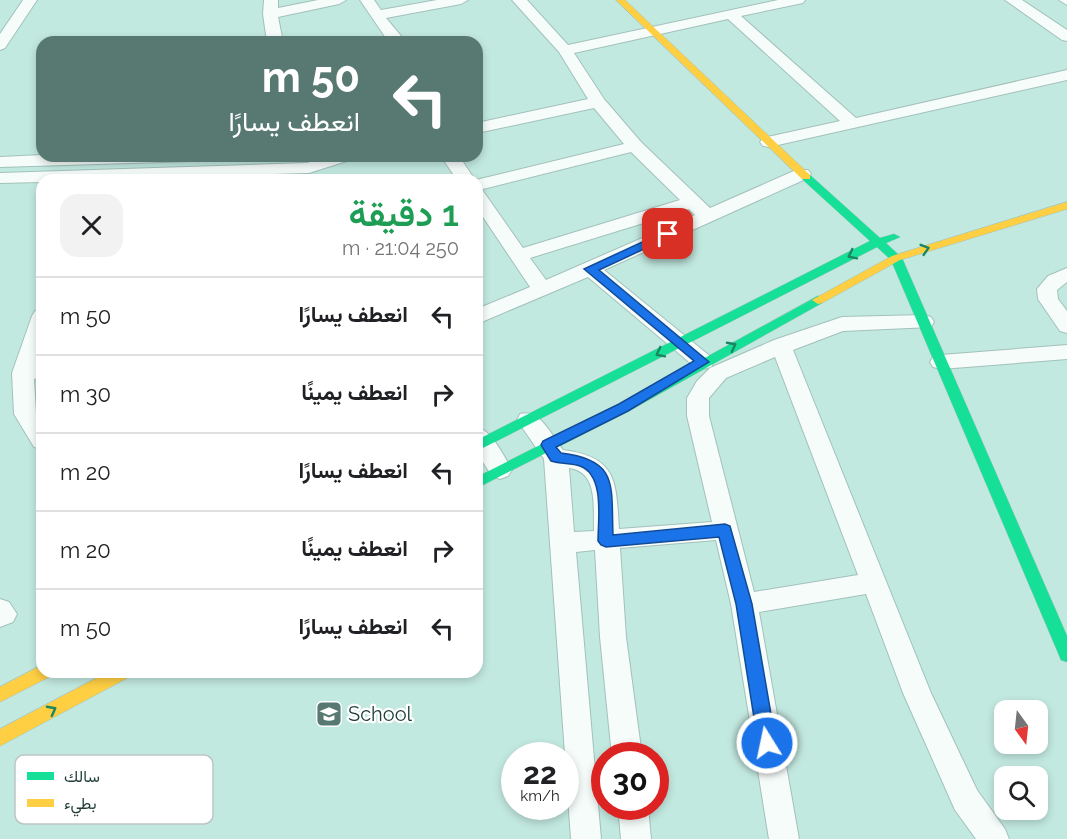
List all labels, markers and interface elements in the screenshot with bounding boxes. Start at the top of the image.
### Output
text: 50 m [262,53,360,102]
icon: left [381,60,459,138]
text: انعطف يسارًا [228,106,360,137]
text: 1 دقيقة [349,192,459,234]
button: close [60,194,123,257]
pin [642,208,693,259]
icon: arrive [651,217,684,250]
text: 250 m · 21:04 [342,236,459,260]
one-way arrow [919,244,930,256]
one-way arrow [848,248,858,259]
icon: left [426,300,459,333]
text: انعطف يسارًا [299,301,408,327]
text: 50 m [60,303,111,329]
one-way arrow [726,342,736,353]
one-way arrow [655,346,666,357]
icon: right [426,378,459,411]
text: انعطف يمينًا [301,379,408,405]
text: 30 m [60,381,111,407]
icon: left [426,456,459,489]
text: انعطف يسارًا [299,457,408,483]
text: 20 m [60,459,111,485]
icon: right [426,534,459,567]
text: انعطف يمينًا [301,535,408,561]
text: 20 m [60,537,111,563]
icon: left [426,612,459,645]
text: انعطف يسارًا [299,613,408,639]
text: 50 m [60,615,111,641]
school or university icon: School [314,699,344,729]
north arrow [994,700,1048,754]
map controls [994,700,1048,820]
place label: School [348,702,413,726]
one-way arrow [45,706,56,717]
position arrow [735,711,799,775]
speed limit sign: 30 [591,742,669,820]
legend [15,755,213,824]
text: 22 [523,756,557,791]
button: search [994,766,1048,820]
text: سالك [64,767,100,786]
text: km/h [520,787,560,805]
text: بطيء [64,794,96,817]

